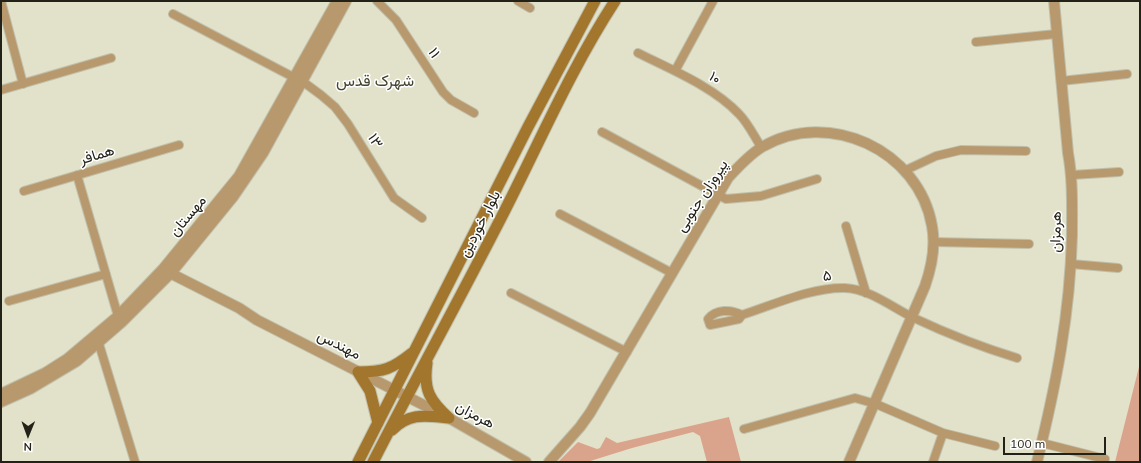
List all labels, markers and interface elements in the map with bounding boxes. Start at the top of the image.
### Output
street label: ۱۱ [424,44,444,62]
street label: ۱۰ [706,68,724,88]
district label: شهرک قدس [336,71,414,91]
street label: ۱۳ [364,130,386,152]
street label: همافر [77,141,117,169]
street label: پیروزان جنوبی [672,157,732,235]
street label: بلوار خوردین [456,188,504,260]
street label: مهستان [166,192,210,240]
street label: هرمزان [1047,211,1065,253]
street label: ۵ [822,267,832,285]
street label: مهندس [314,326,364,364]
street label: هرمزان [452,397,498,433]
north arrow [8,415,48,455]
scale bar [1005,429,1108,455]
text: 100 m [1010,436,1045,451]
text: N [24,440,32,454]

